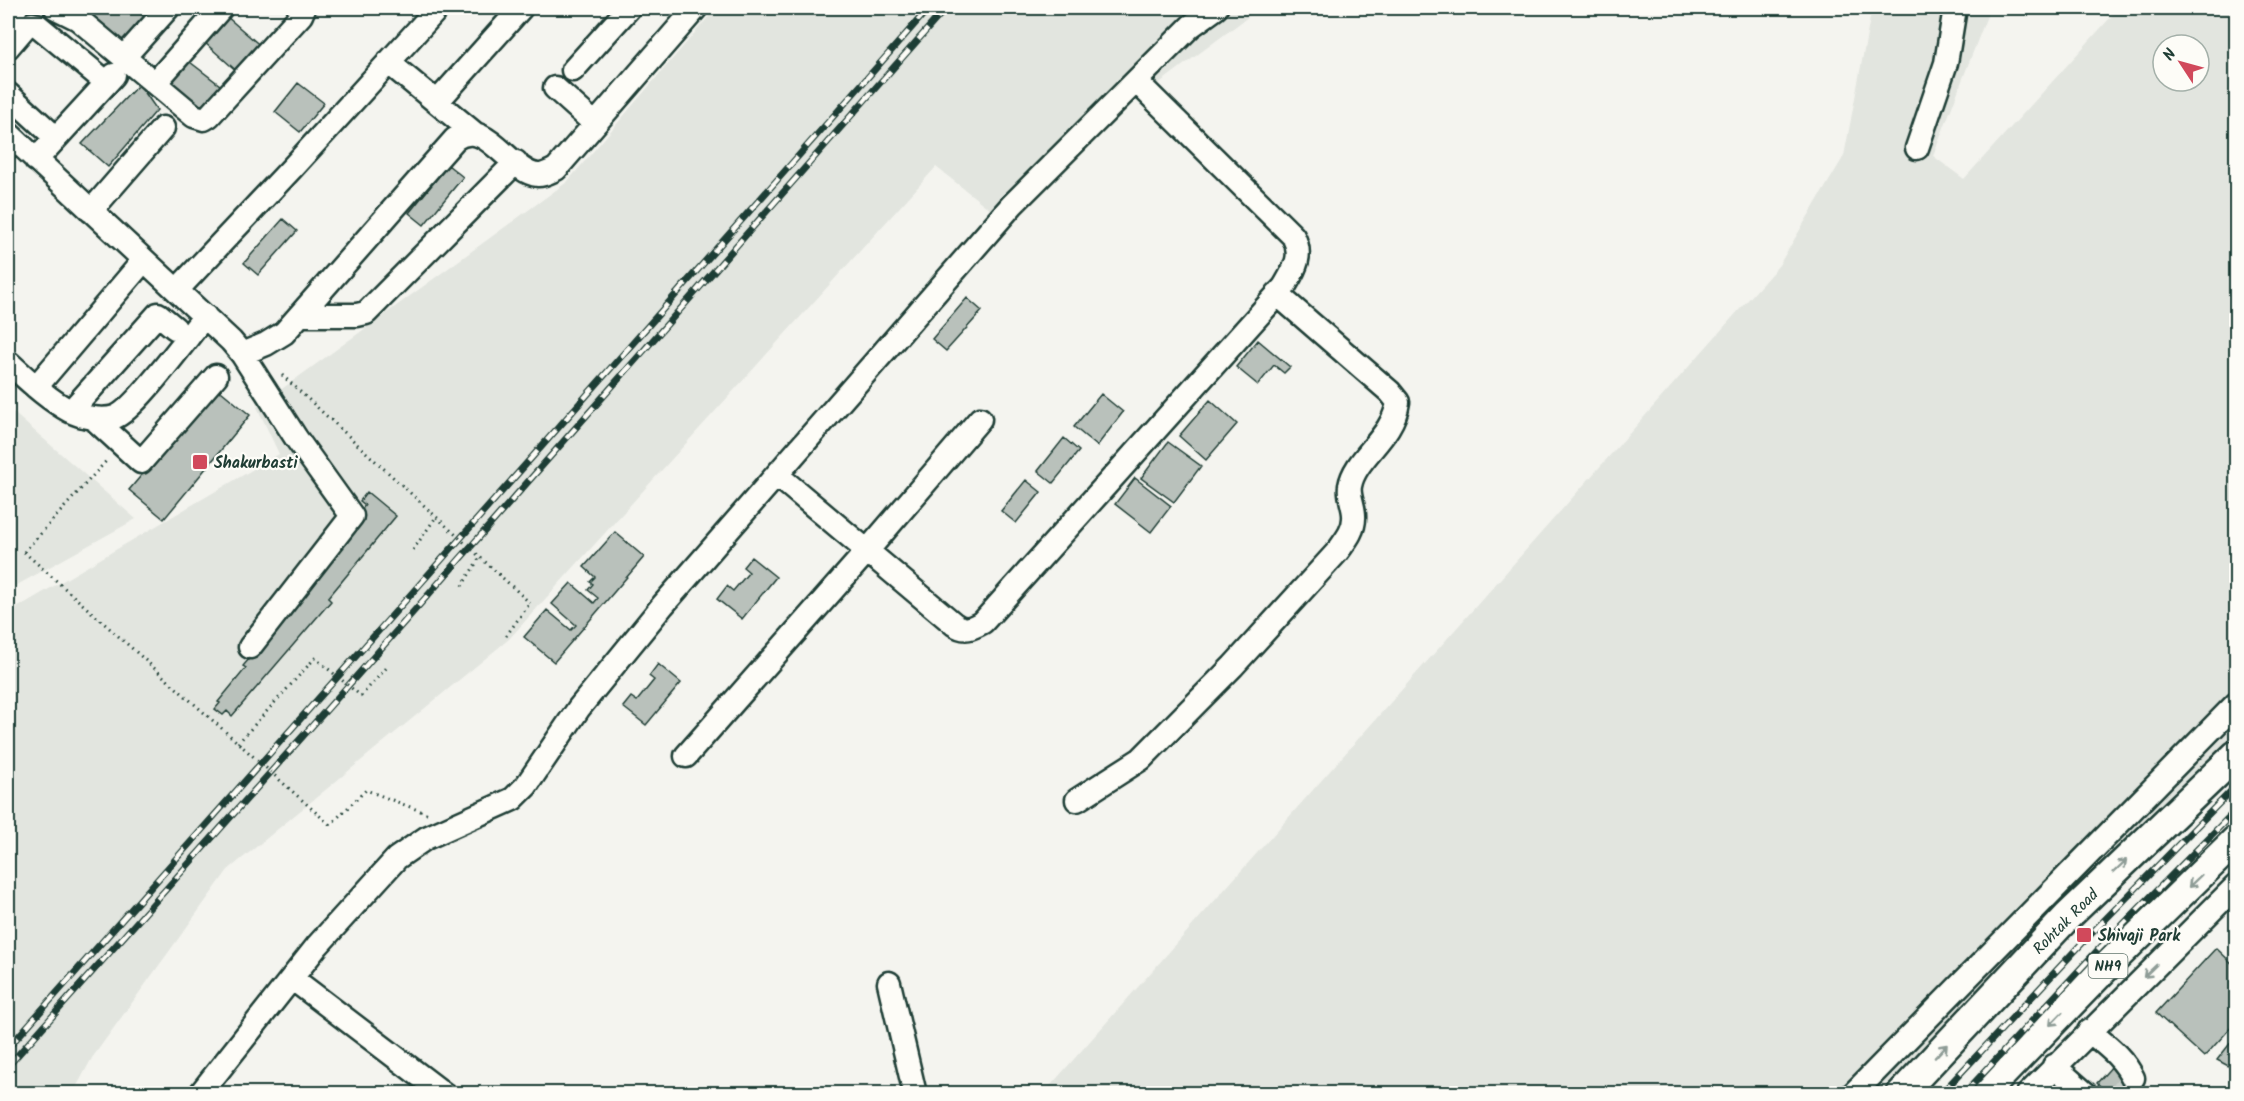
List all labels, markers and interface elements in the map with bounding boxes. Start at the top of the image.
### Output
north arrow [2151,33,2211,93]
text: N [2157,44,2183,67]
place label: Shakurbasti [214,451,298,476]
marker: Shakurbasti [191,453,209,471]
one-way arrow [2113,859,2128,873]
one-way arrow [2187,874,2202,888]
street label: Rohtak Road [2027,883,2106,961]
place label: Shivaji Park [2098,924,2181,949]
marker: Shivaji Park [2075,926,2093,944]
road number: NH9 [2088,954,2128,978]
one-way arrow [2142,964,2157,978]
one-way arrow [2049,1011,2064,1026]
one-way arrow [1934,1044,1948,1059]

